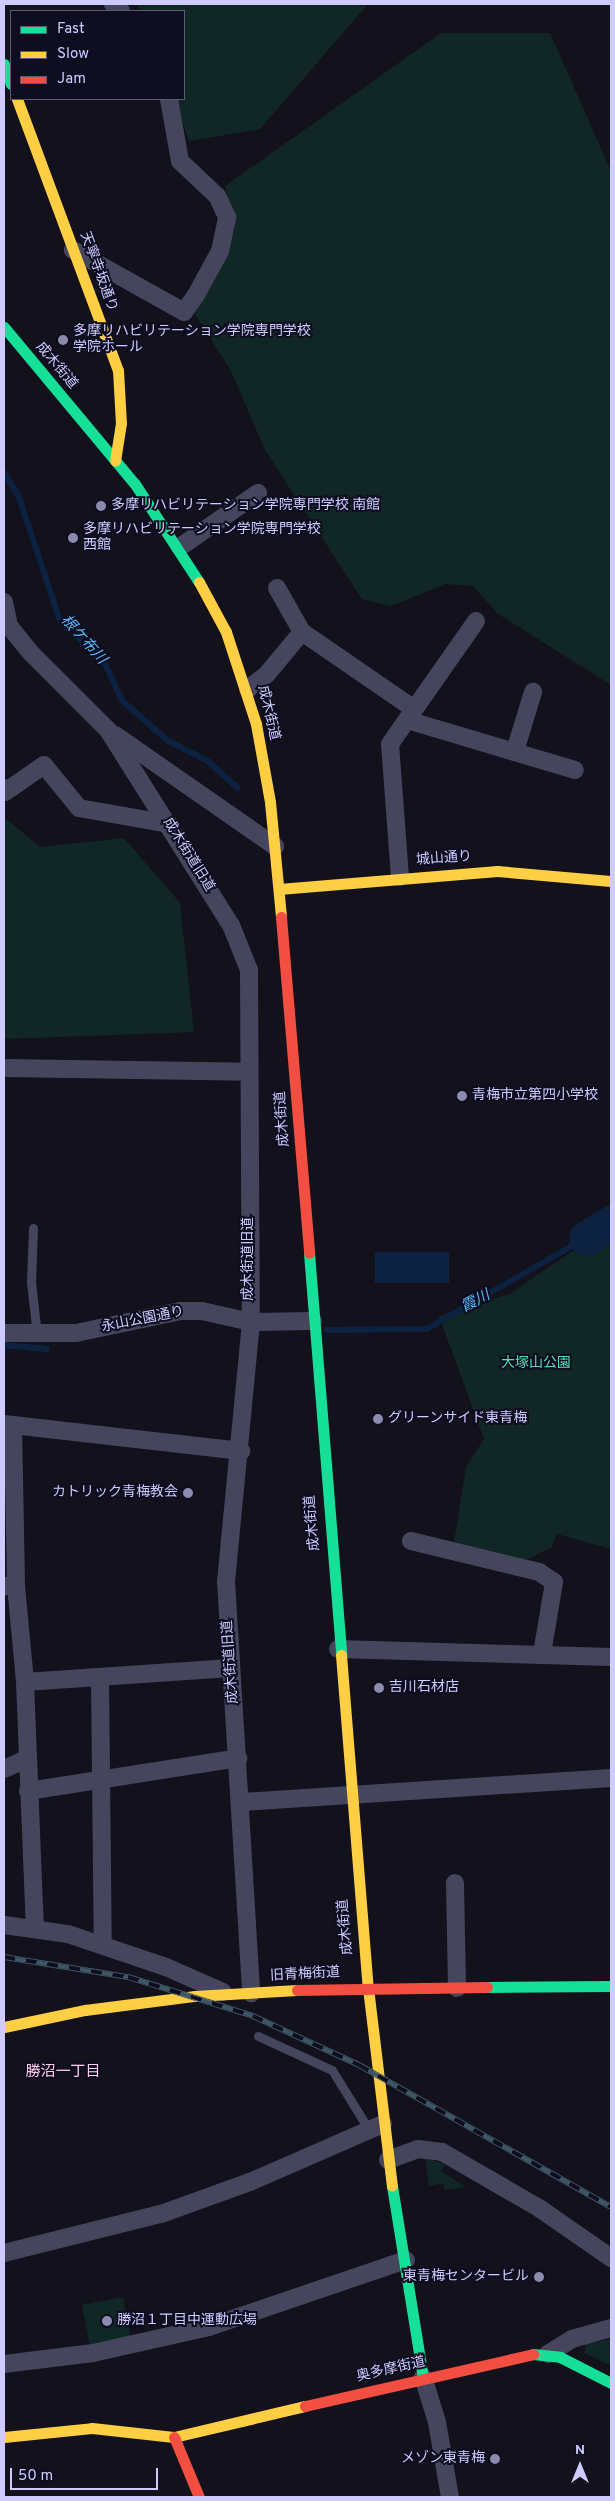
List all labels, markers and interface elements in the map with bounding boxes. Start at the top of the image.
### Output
legend [10,10,185,100]
text: Fast [57,20,85,39]
text: Slow [57,45,89,64]
text: Jam [57,70,86,89]
street label: 天寧寺坂通り [76,230,120,314]
place label: 多摩リハビリテーション学院専門学校 学院ホール [73,324,311,357]
marker: 多摩リハビリテーション学院専門学校 学院ホール [57,334,69,346]
street label: 成木街道 [32,339,80,393]
place label: 多摩リハビリテーション学院専門学校 南館 [111,498,380,514]
marker: 多摩リハビリテーション学院専門学校 南館 [95,500,107,512]
place label: 多摩リハビリテーション学院専門学校 西館 [83,522,321,554]
marker: 多摩リハビリテーション学院専門学校 西館 [67,532,79,544]
water label: 根ケ布川 [56,612,110,668]
street label: 成木街道 [254,684,282,742]
street label: 成木街道旧道 [159,815,217,895]
street label: 城山通り [415,849,473,869]
place label: 青梅市立第四小学校 [472,1088,598,1104]
street label: 成木街道 [273,1090,293,1148]
marker: 青梅市立第四小学校 [456,1090,468,1102]
street label: 成木街道旧道 [241,1217,257,1301]
water label: 霞川 [459,1287,493,1317]
street label: 永山公園通り [100,1304,186,1336]
park label: 大塚山公園 [501,1356,571,1372]
place label: グリーンサイド東青梅 [388,1411,528,1427]
marker: グリーンサイド東青梅 [372,1413,384,1425]
place label: カトリック青梅教会 [52,1485,178,1501]
marker: カトリック青梅教会 [182,1487,194,1499]
street label: 成木街道 [302,1494,324,1552]
street label: 成木街道旧道 [220,1620,242,1704]
place label: 吉川石材店 [389,1680,459,1696]
marker: 吉川石材店 [373,1682,385,1694]
street label: 成木街道 [335,1898,357,1956]
street label: 旧青梅街道 [270,1965,340,1985]
district label: 勝沼一丁目 [26,2064,100,2082]
place label: 東青梅センタービル [403,2269,529,2285]
marker: 東青梅センタービル [533,2271,545,2283]
place label: 勝沼１丁目中運動広場 [117,2313,257,2329]
marker: 勝沼１丁目中運動広場 [101,2315,113,2327]
street label: 奥多摩街道 [355,2354,427,2386]
north arrow [555,2441,605,2491]
text: N [575,2442,585,2459]
place label: メゾン東青梅 [401,2451,485,2467]
marker: メゾン東青梅 [489,2453,501,2465]
scale bar [12,2458,160,2490]
text: 50 m [18,2467,53,2486]

